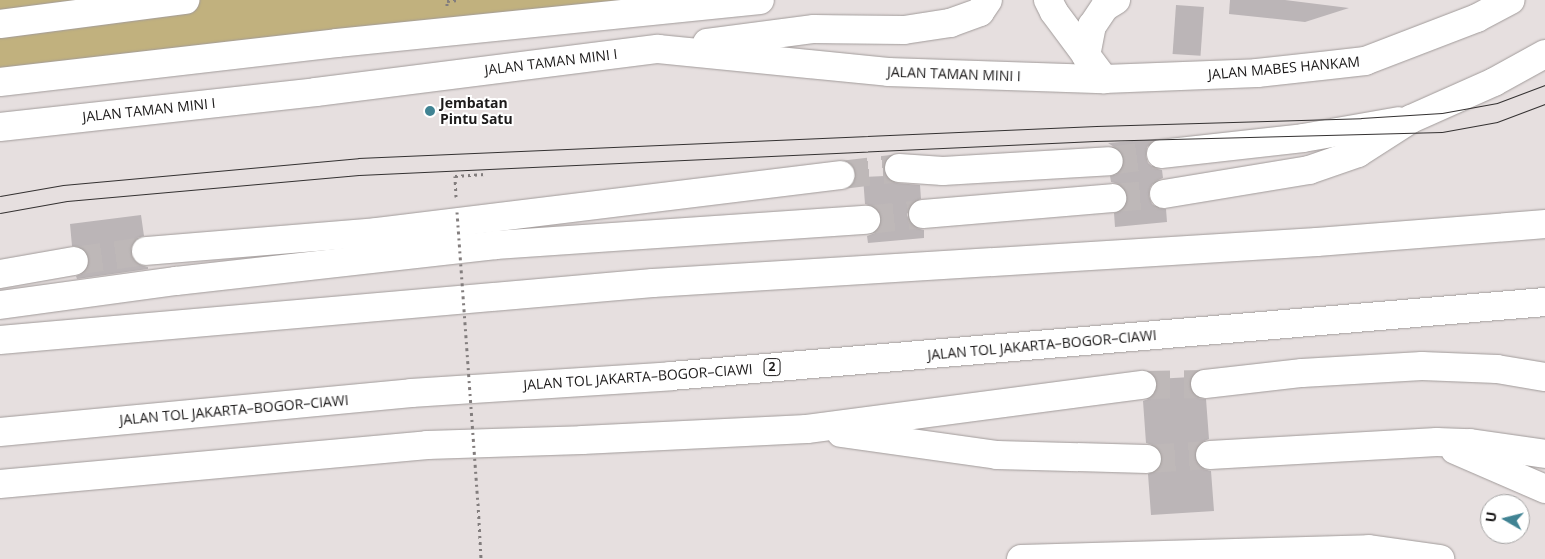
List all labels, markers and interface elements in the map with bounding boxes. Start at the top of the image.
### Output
street label: JALAN TAMAN MINI I [484,46,618,78]
street label: JALAN MABES HANKAM [1207,53,1361,83]
street label: JALAN TAMAN MINI I [887,63,1021,85]
street label: JALAN TAMAN MINI I [82,95,216,125]
place label: Jembatan Pintu Satu [440,95,513,128]
marker: Jembatan Pintu Satu [424,105,436,117]
street label: JALAN TOL JAKARTA–BOGOR–CIAWI [927,327,1157,363]
road number: 2 [763,358,781,377]
street label: JALAN TOL JAKARTA–BOGOR–CIAWI [523,361,753,393]
street label: JALAN TOL JAKARTA–BOGOR–CIAWI [119,392,349,428]
north arrow [1480,494,1530,544]
text: U [1480,510,1501,524]

